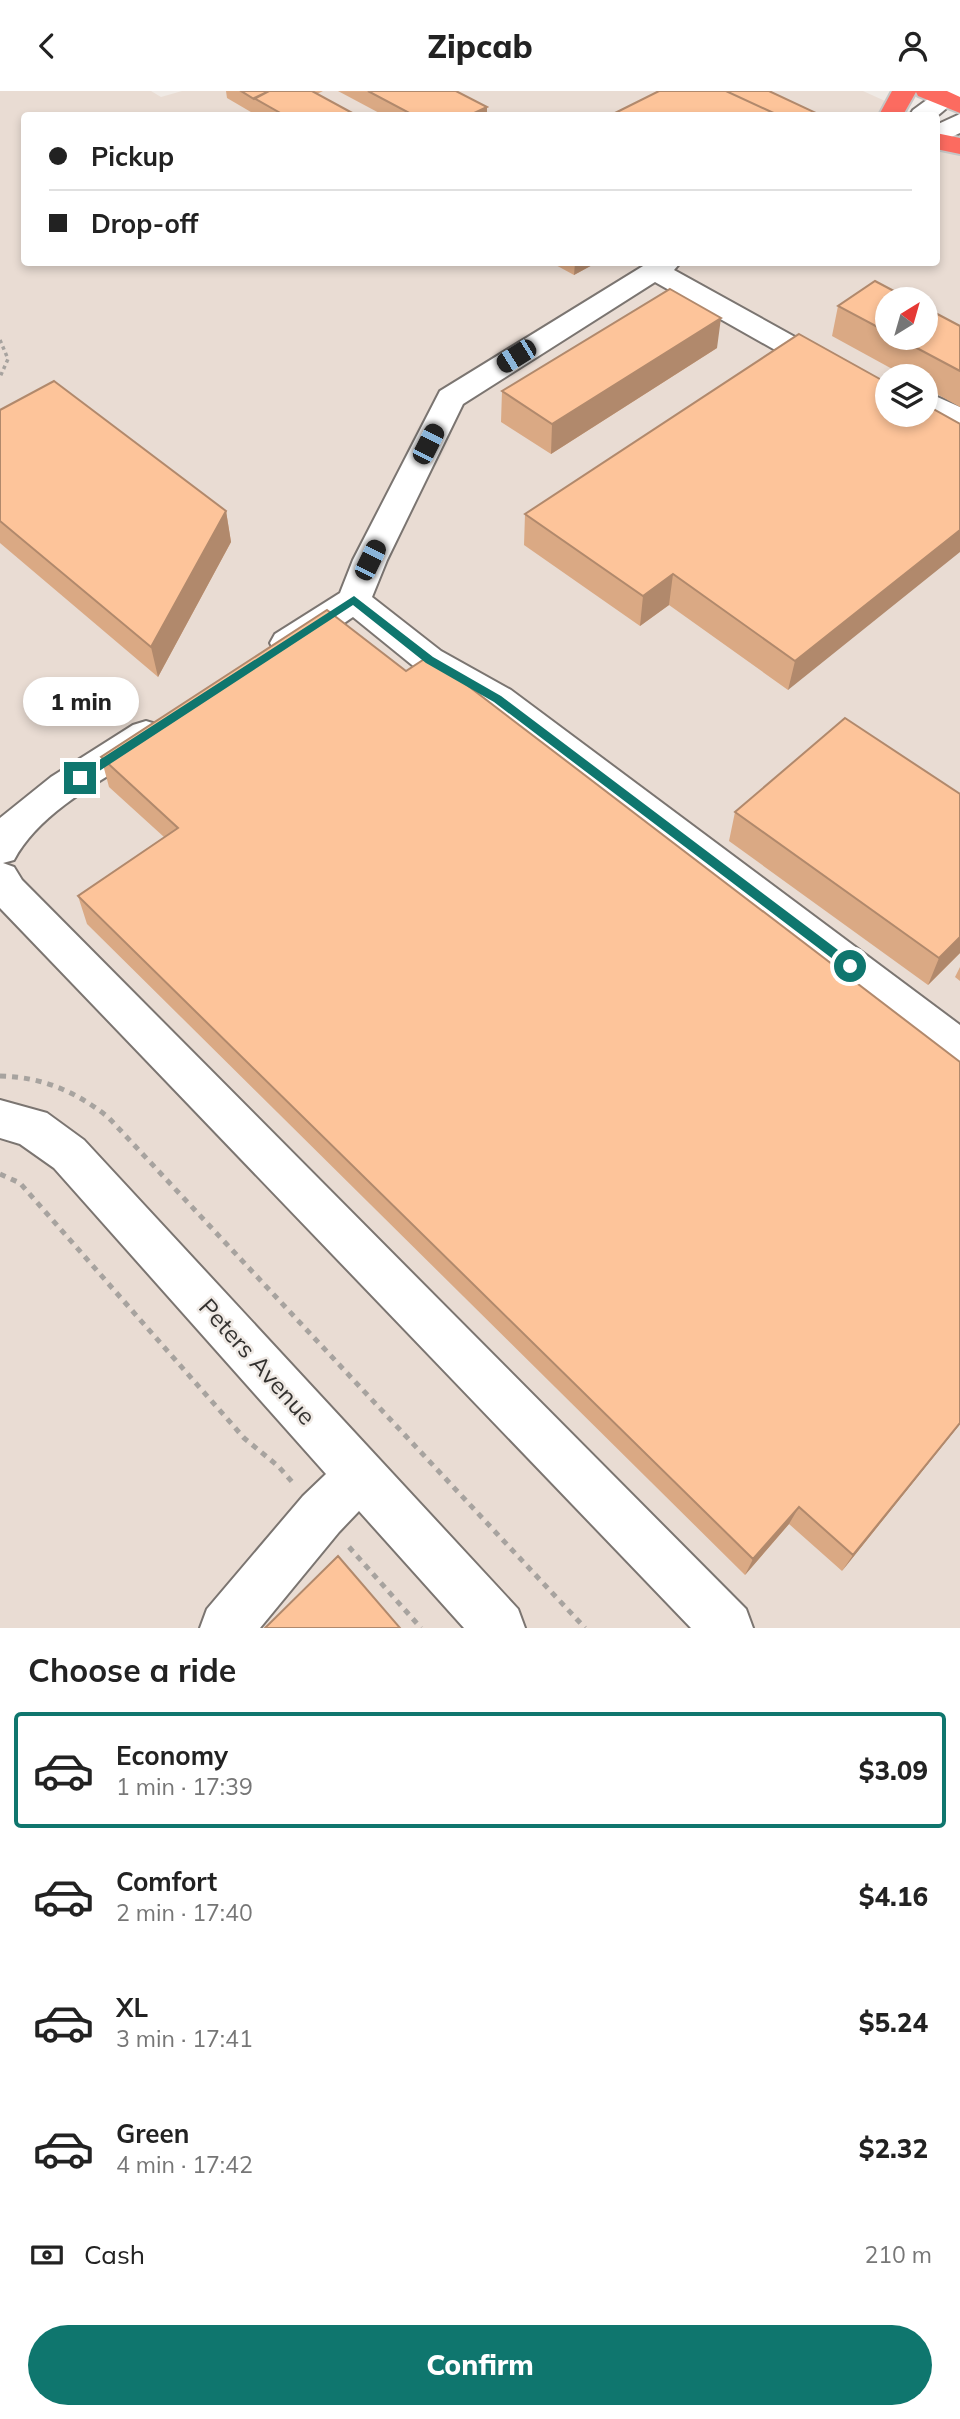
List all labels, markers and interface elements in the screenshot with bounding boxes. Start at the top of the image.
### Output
text: Zipcab [427,26,533,66]
icon: back [28,27,66,65]
icon: person [894,27,932,65]
text: Pickup [91,140,174,173]
text: Drop-off [91,207,198,240]
north arrow [875,287,938,350]
map controls [875,287,938,427]
car [493,336,540,376]
button: layers [875,364,938,427]
car [410,421,447,467]
car [352,537,389,583]
callout: 1 min [22,677,138,725]
text: 1 min [50,687,112,716]
route end [64,762,96,794]
route start [834,950,866,982]
street label: Peters Avenue [193,1292,322,1431]
text: Choose a ride [28,1650,236,1690]
icon: car [32,1739,95,1802]
text: Economy [116,1739,228,1772]
text: $3.09 [859,1754,928,1787]
text: 1 min · 17:39 [116,1772,253,1801]
icon: car [32,1865,95,1928]
text: Comfort [116,1865,217,1898]
text: $4.16 [859,1880,928,1913]
text: 2 min · 17:40 [116,1898,253,1927]
icon: car [32,1991,95,2054]
text: XL [116,1991,148,2024]
text: $5.24 [859,2006,928,2039]
text: 3 min · 17:41 [116,2024,253,2053]
icon: car [32,2117,95,2180]
text: Green [116,2117,189,2150]
text: $2.32 [859,2132,928,2165]
text: 4 min · 17:42 [116,2150,253,2179]
icon: cash [28,2236,66,2274]
text: Cash [84,2238,145,2271]
text: 210 m [864,2240,932,2269]
button: Confirm [28,2325,932,2405]

